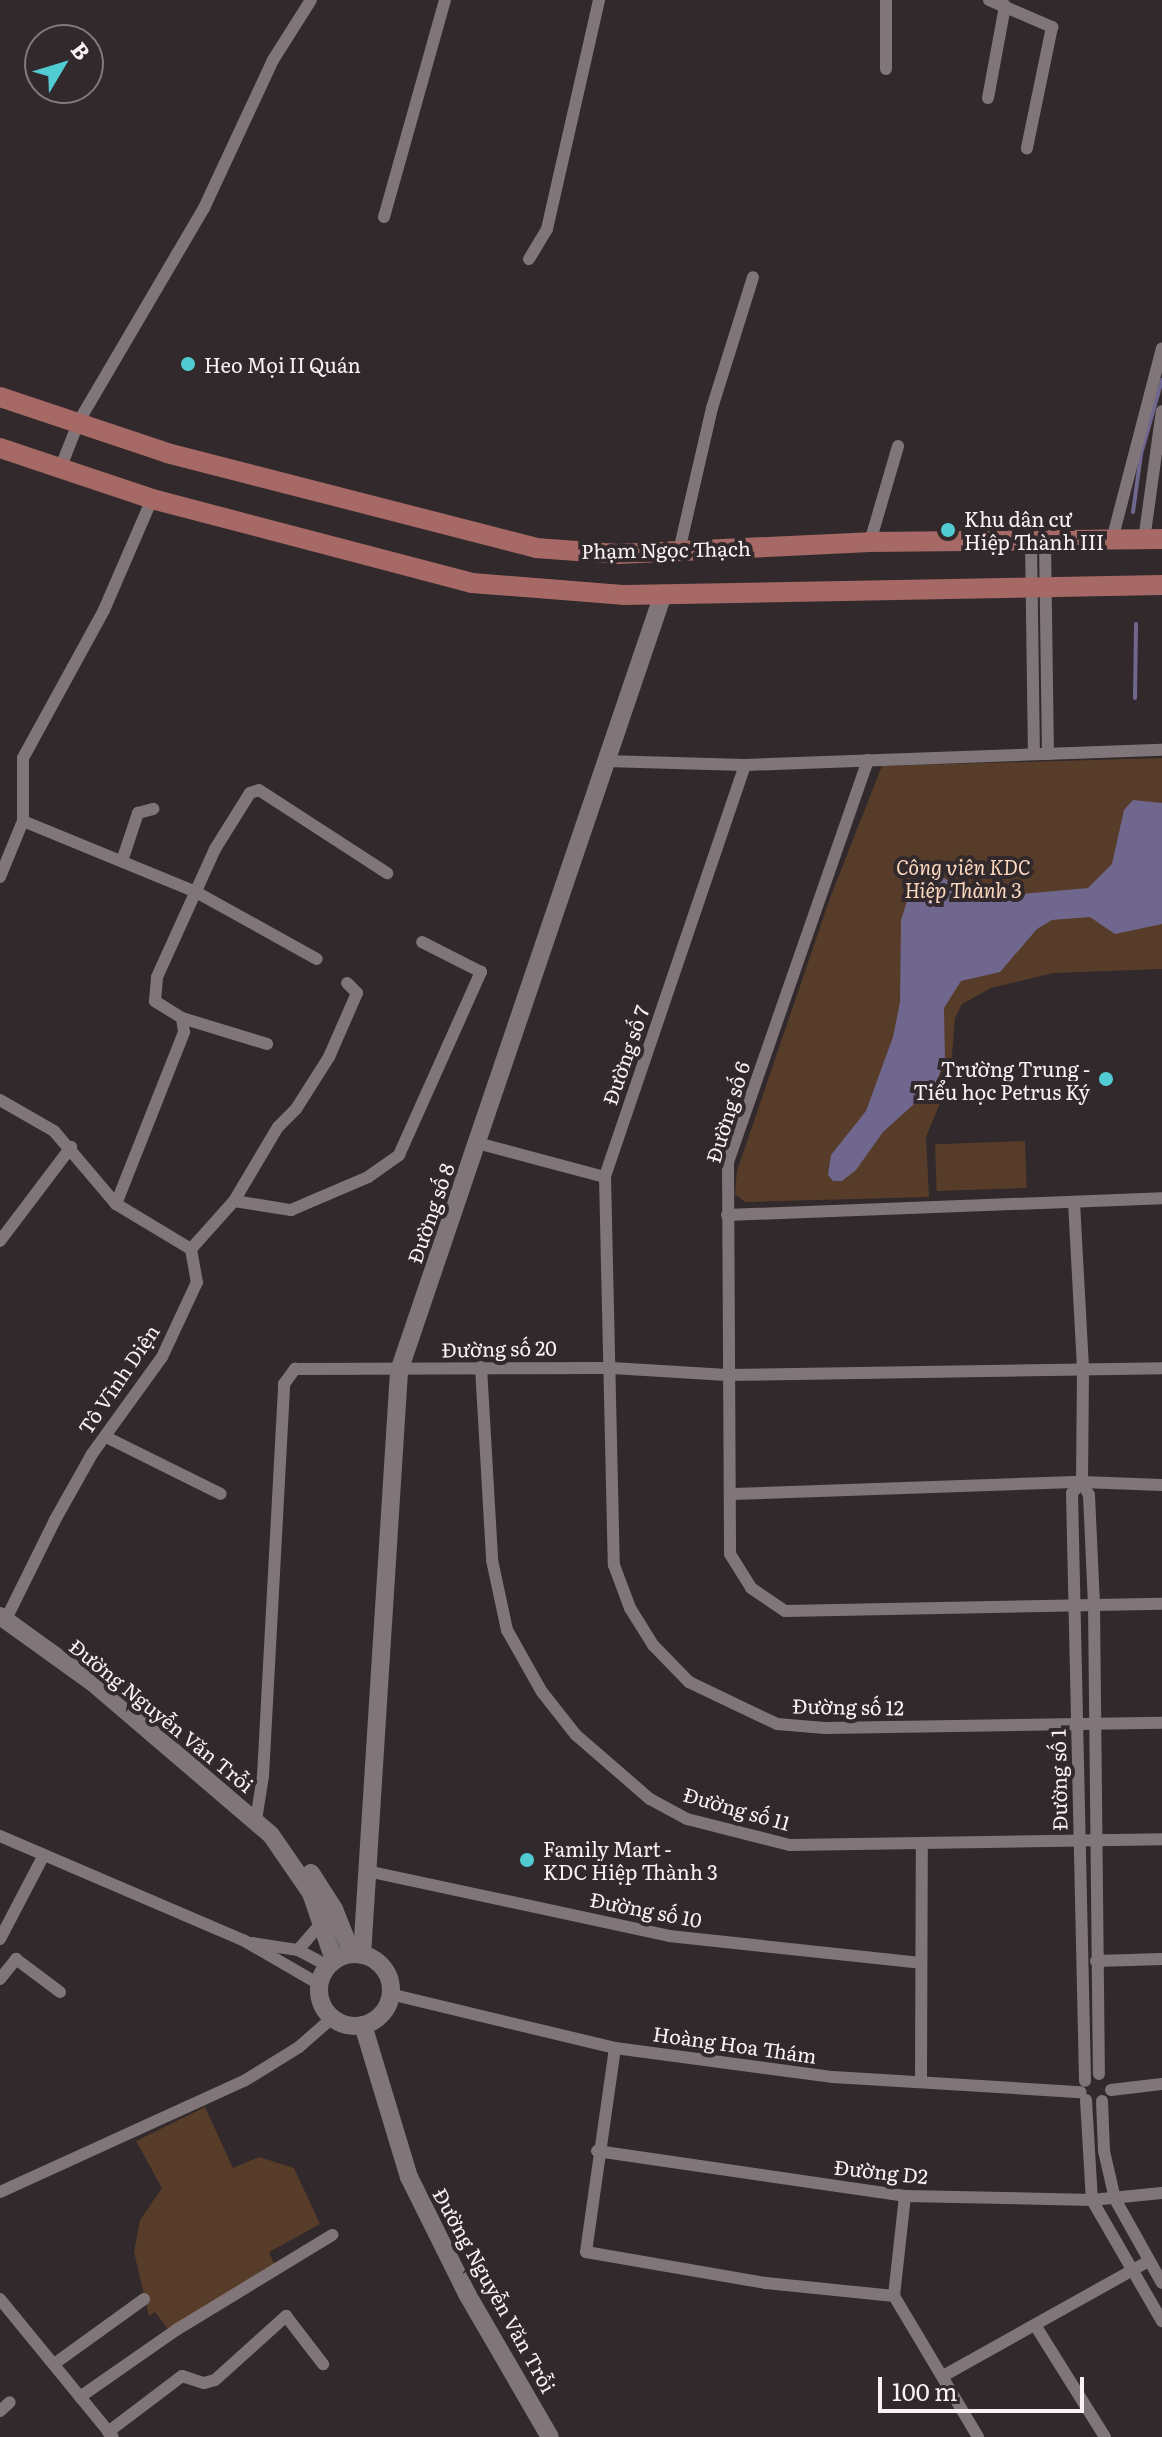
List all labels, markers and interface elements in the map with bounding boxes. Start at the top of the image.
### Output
north arrow [24,24,104,104]
text: B [64,34,99,66]
place label: Heo Mọi II Quán [204,352,361,376]
marker: Heo Mọi II Quán [179,355,197,373]
place label: Khu dân cư Hiệp Thành III [964,506,1104,553]
marker: Khu dân cư Hiệp Thành III [939,521,957,539]
street label: Phạm Ngọc Thạch [581,536,751,562]
park label: Công viên KDC Hiệp Thành 3 [896,855,1030,902]
street label: Đường số 7 [597,1002,653,1108]
place label: Trường Trung - Tiểu học Petrus Ký [913,1056,1090,1103]
street label: Đường số 6 [700,1059,754,1165]
marker: Trường Trung - Tiểu học Petrus Ký [1097,1070,1115,1088]
street label: Đường số 8 [402,1160,458,1266]
street label: Tô Vĩnh Diện [73,1320,163,1438]
street label: Đường số 20 [441,1335,557,1361]
street label: Đường Nguyễn Văn Trỗi [65,1633,259,1797]
street label: Đường số 12 [792,1693,904,1719]
street label: Đường số 1 [1045,1729,1071,1831]
street label: Đường số 11 [681,1781,793,1835]
place label: Family Mart - KDC Hiệp Thành 3 [543,1836,718,1883]
marker: Family Mart - KDC Hiệp Thành 3 [518,1851,536,1869]
street label: Đường số 10 [588,1886,704,1932]
street label: Hoàng Hoa Thám [652,2021,818,2067]
street label: Đường D2 [833,2154,929,2188]
street label: Đường Nguyễn Văn Trỗi [429,2184,561,2396]
scale bar [882,2361,1088,2411]
text: 100 m [892,2373,958,2408]

